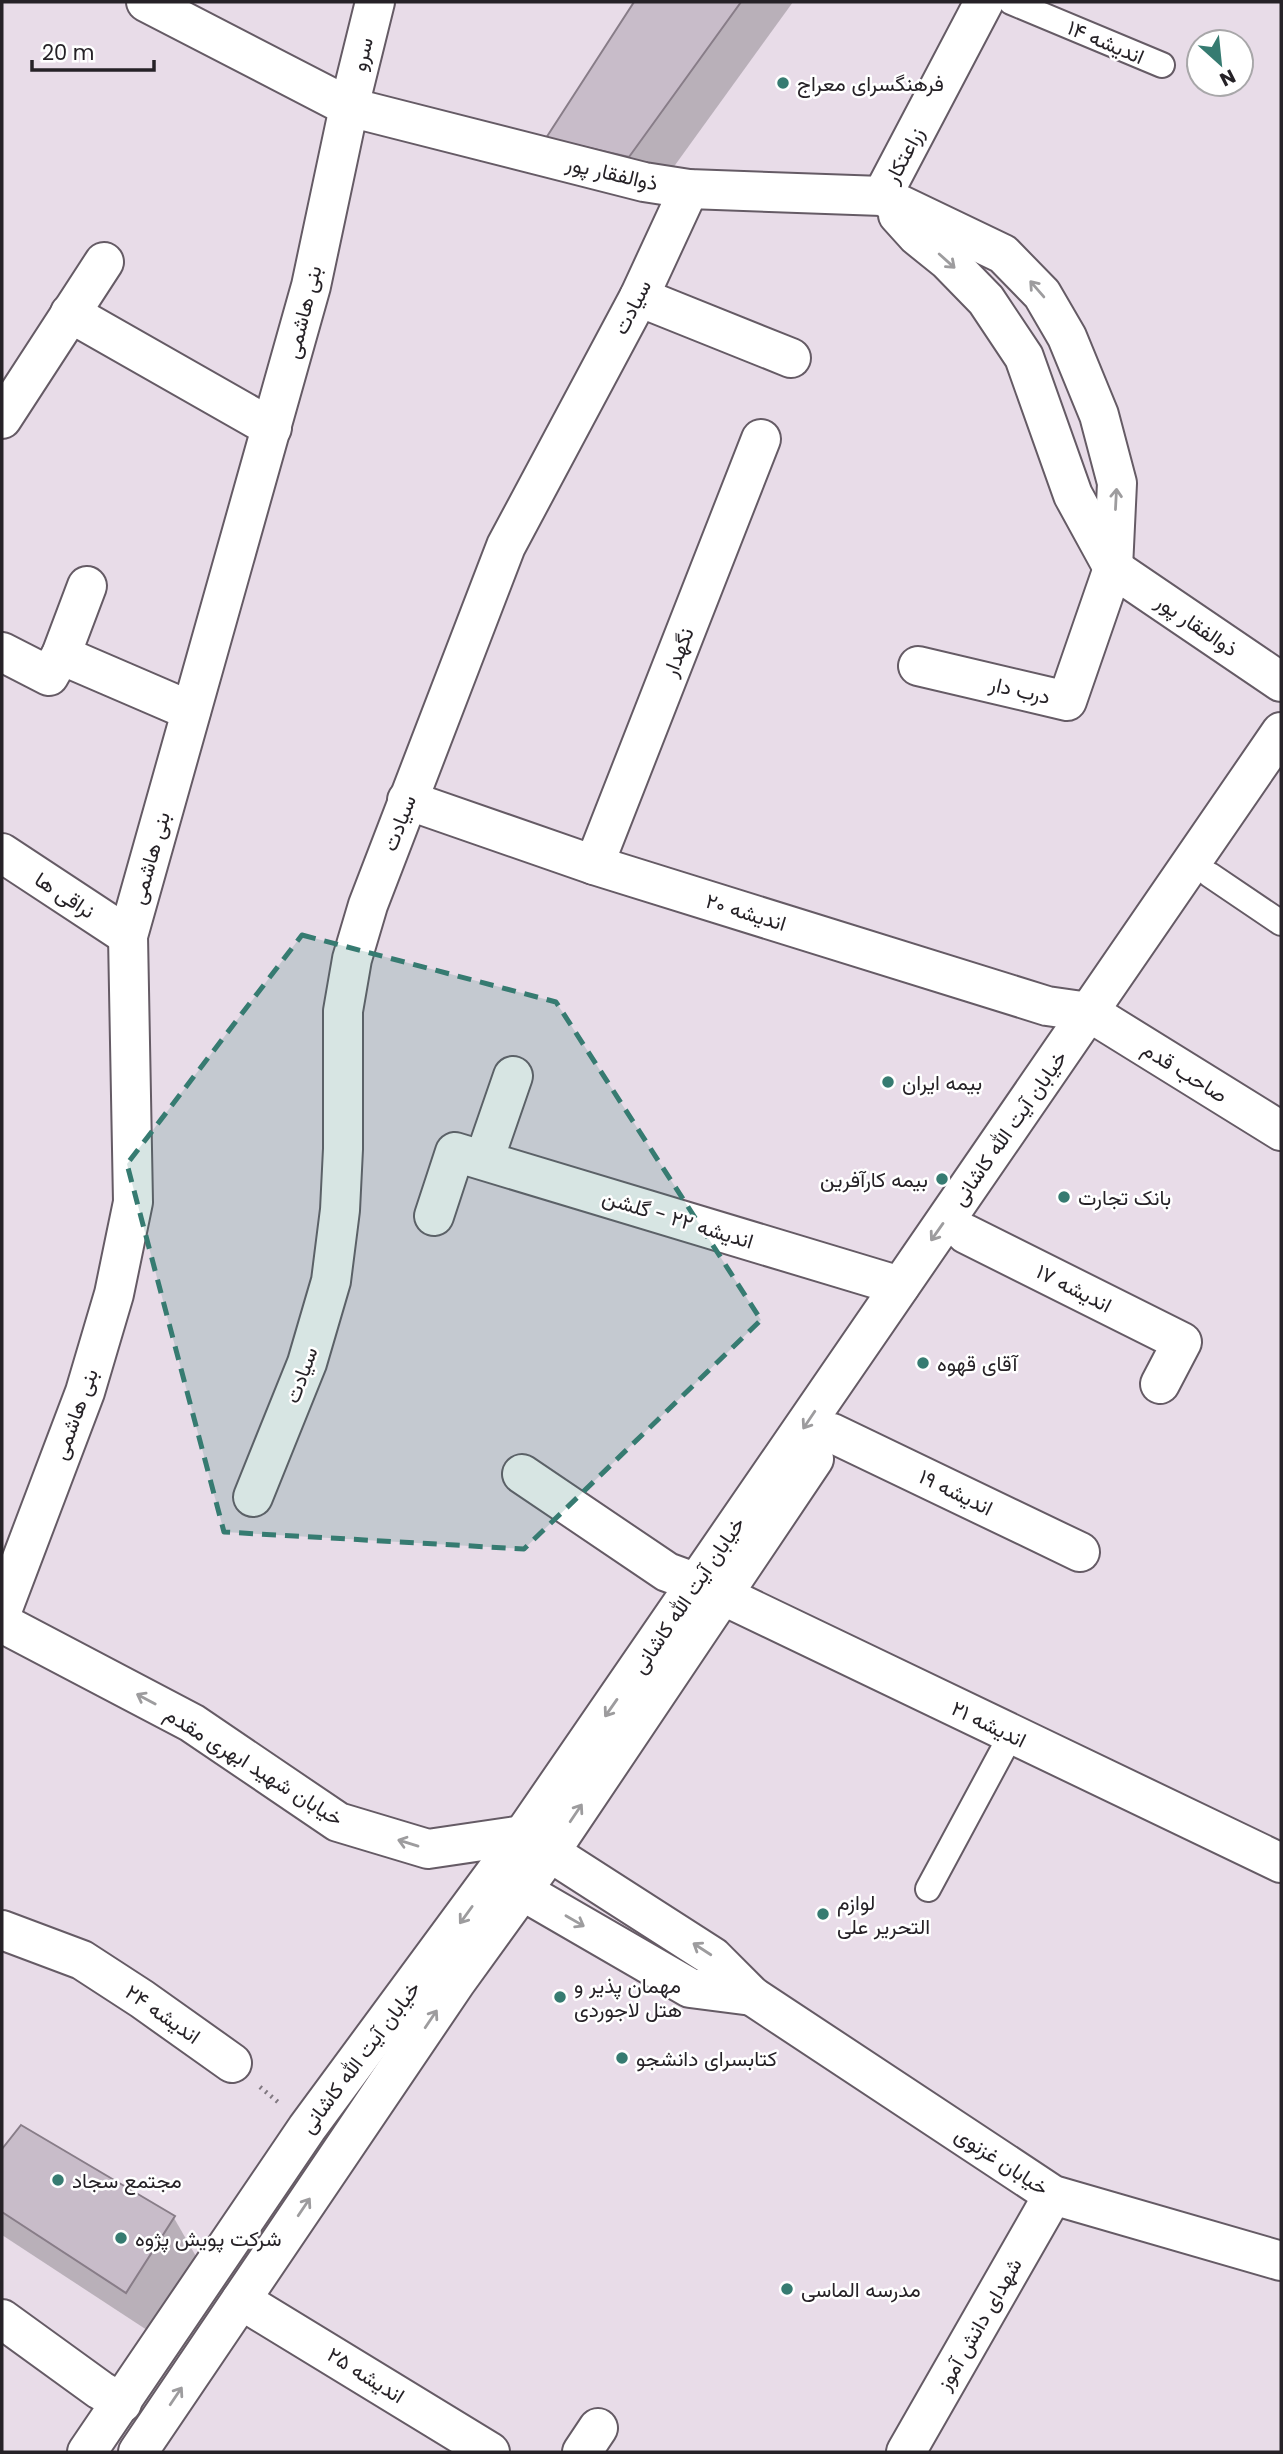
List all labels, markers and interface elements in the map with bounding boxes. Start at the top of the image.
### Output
street label: اندیشه ۱۴ [1063,13,1149,71]
scale bar [32,28,154,72]
north arrow [1185,28,1255,98]
street label: سرو [344,34,380,74]
text: 20 m [42,38,95,67]
text: N [1215,62,1240,93]
place label: فرهنگسرای معراج [797,69,944,98]
marker: فرهنگسرای معراج [775,75,791,91]
street label: زراعتکار [877,122,931,189]
street label: ذوالفقار پور [562,148,661,198]
one-way arrow [938,253,955,270]
street label: بنی هاشمی [277,262,329,362]
street label: سیادت [606,275,658,339]
one-way arrow [1029,280,1045,298]
one-way arrow [1110,489,1123,511]
street label: ذوالفقار پور [1149,586,1244,663]
street label: نگهدار [655,623,701,682]
street label: درب دار [986,669,1053,711]
street label: سیادت [375,791,423,855]
street label: بنی هاشمی [123,808,177,908]
street label: نراقی ها [29,865,101,925]
street label: اندیشه ۲۰ [702,886,790,938]
street label: صاحب قدم [1137,1034,1233,1110]
street label: خیابان آیت الله کاشانی [944,1044,1074,1212]
place label: بیمه ایران [902,1068,982,1097]
marker: بیمه ایران [880,1074,896,1090]
place label: بیمه کارآفرین [820,1165,928,1194]
marker: بیمه کارآفرین [934,1171,950,1187]
street label: اندیشه ۲۲ - گلشن [599,1182,757,1256]
place label: بانک تجارت [1078,1183,1171,1212]
marker: بانک تجارت [1056,1189,1072,1205]
one-way arrow [930,1222,944,1241]
street label: اندیشه ۱۷ [1031,1257,1117,1319]
street label: سیادت [277,1343,325,1407]
place label: آقای قهوه [937,1349,1019,1378]
marker: آقای قهوه [915,1355,931,1371]
street label: بنی هاشمی [45,1364,105,1464]
one-way arrow [802,1410,816,1429]
street label: اندیشه ۱۹ [914,1462,998,1522]
street label: خیابان آیت الله کاشانی [625,1511,751,1679]
one-way arrow [136,1691,157,1705]
street label: اندیشه ۲۱ [947,1693,1031,1755]
one-way arrow [604,1698,618,1718]
street label: خیابان شهید ابهری مقدم [159,1699,349,1833]
one-way arrow [569,1804,583,1823]
one-way arrow [397,1835,419,1848]
place label: لوازم التحریر علی [837,1888,930,1941]
one-way arrow [458,1905,473,1923]
marker: لوازم التحریر علی [815,1906,831,1922]
one-way arrow [565,1914,585,1928]
one-way arrow [693,1942,712,1957]
place label: مهمان پذیر و هتل لاجوردی [574,1971,682,2024]
street label: خیابان آیت الله کاشانی [293,1975,427,2139]
street label: اندیشه ۲۴ [120,1978,206,2050]
marker: مهمان پذیر و هتل لاجوردی [552,1989,568,2005]
one-way arrow [424,2010,438,2029]
place label: کتابسرای دانشجو [636,2044,777,2073]
marker: کتابسرای دانشجو [614,2050,630,2066]
street label: خیابان غزنوی [949,2120,1055,2202]
place label: مجتمع سجاد [72,2166,182,2195]
marker: مجتمع سجاد [50,2172,66,2188]
one-way arrow [296,2198,311,2217]
place label: شرکت پویش پژوه [135,2224,281,2253]
marker: شرکت پویش پژوه [113,2230,129,2246]
street label: شهدای دانش آموز [929,2252,1029,2396]
place label: مدرسه الماسی [801,2275,921,2304]
marker: مدرسه الماسی [779,2281,795,2297]
street label: اندیشه ۲۵ [322,2340,410,2410]
one-way arrow [169,2386,183,2406]

